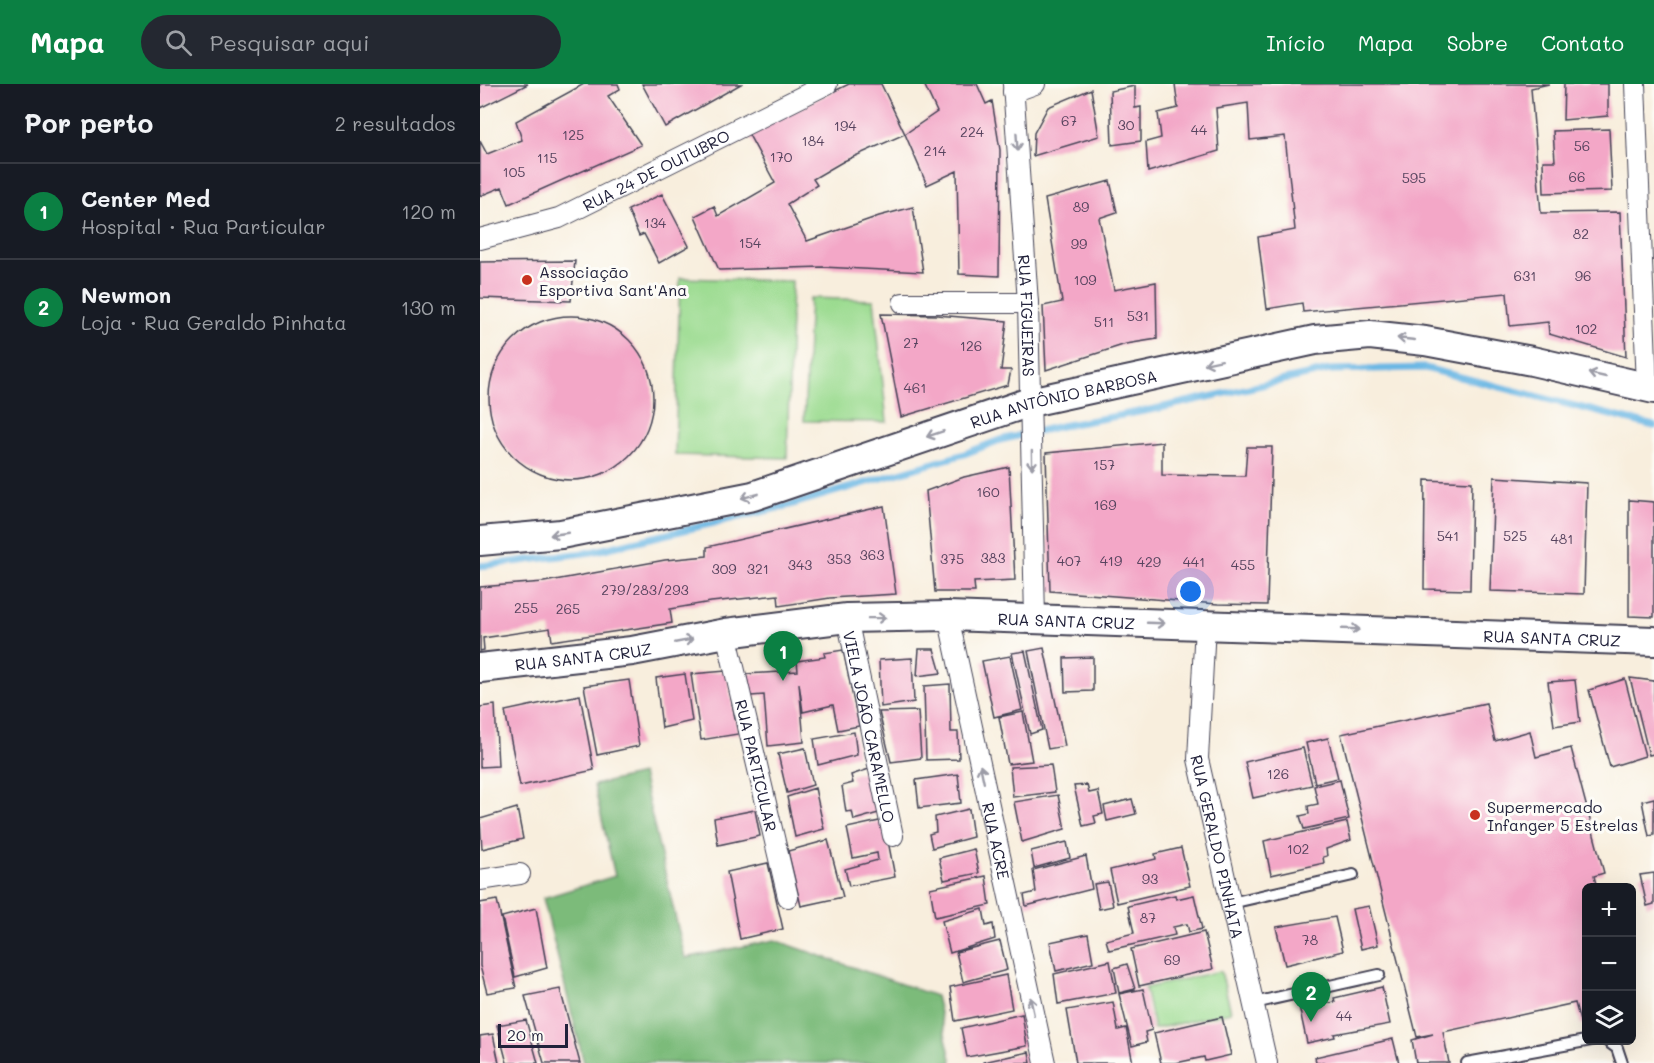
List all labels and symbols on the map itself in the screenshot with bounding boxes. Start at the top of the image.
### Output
house number: 67 [1061,111,1077,130]
house number: 30 [1118,115,1135,134]
house number: 194 [834,116,857,135]
house number: 44 [1191,120,1208,139]
house number: 224 [960,122,985,141]
street label: RUA 24 DE OUTUBRO [579,124,733,215]
house number: 125 [562,125,584,144]
house number: 184 [802,131,825,150]
one-way arrow [1011,132,1022,152]
house number: 56 [1574,136,1590,155]
house number: 214 [924,141,947,160]
house number: 170 [770,147,793,166]
house number: 115 [537,148,557,167]
house number: 105 [502,162,526,181]
house number: 66 [1569,167,1585,186]
house number: 595 [1402,168,1426,187]
house number: 89 [1073,197,1089,216]
house number: 134 [644,213,667,232]
house number: 82 [1573,224,1589,243]
house number: 154 [739,233,762,252]
house number: 99 [1071,234,1087,253]
street label: RUA FIGUEIRAS [1014,254,1040,377]
place label: Associação Esportiva Sant'Ana [539,261,687,300]
house number: 631 [1514,266,1536,285]
house number: 96 [1575,266,1591,285]
house number: 109 [1073,270,1097,289]
marker: Associação Esportiva Sant'Ana [520,273,534,287]
house number: 531 [1127,306,1149,325]
house number: 511 [1094,312,1114,331]
house number: 102 [1575,319,1597,338]
house number: 27 [903,333,919,352]
one-way arrow [1396,333,1416,344]
house number: 126 [960,336,982,355]
one-way arrow [1204,357,1224,368]
street label: RUA ANTÔNIO BARBOSA [967,364,1159,432]
one-way arrow [1588,369,1607,381]
house number: 461 [904,378,926,397]
one-way arrow [926,430,945,441]
one-way arrow [1026,450,1037,470]
house number: 157 [1093,455,1115,474]
house number: 160 [976,482,1000,501]
one-way arrow [741,491,760,502]
house number: 169 [1094,495,1117,514]
house number: 541 [1437,526,1459,545]
house number: 525 [1503,526,1527,545]
one-way arrow [549,528,569,539]
house number: 481 [1551,529,1573,548]
house number: 363 [860,545,884,564]
house number: 383 [981,548,1005,567]
house number: 353 [827,549,851,568]
house number: 375 [940,549,964,568]
house number: 407 [1057,551,1082,570]
house number: 419 [1100,551,1122,570]
house number: 429 [1137,552,1161,571]
house number: 441 [1183,552,1205,571]
house number: 343 [788,555,812,574]
house number: 455 [1231,555,1255,574]
house number: 309 [711,559,737,578]
house number: 321 [747,559,769,578]
your location [1176,577,1205,606]
house number: 279/283/293 [601,580,689,599]
house number: 255 [514,598,538,617]
house number: 265 [556,599,580,618]
street label: RUA SANTA CRUZ [997,607,1136,633]
one-way arrow [866,612,886,623]
one-way arrow [1145,617,1165,629]
one-way arrow [1340,623,1360,635]
street label: RUA SANTA CRUZ [1483,624,1621,650]
street label: VIELA JOÃO CARAMELLO [839,629,900,825]
pin: 1 [764,632,802,681]
one-way arrow [673,635,693,646]
street label: RUA SANTA CRUZ [514,637,654,675]
street label: RUA PARTICULAR [731,697,783,833]
street label: RUA GERALDO PINHATA [1187,753,1249,941]
house number: 126 [1267,764,1289,783]
one-way arrow [976,765,987,784]
place label: Supermercado Infanger 5 Estrelas [1487,796,1638,835]
street label: RUA ACRE [978,800,1015,881]
marker: Supermercado Infanger 5 Estrelas [1468,808,1482,822]
house number: 102 [1287,839,1309,858]
house number: 93 [1142,869,1158,888]
house number: 87 [1140,908,1156,927]
house number: 78 [1302,930,1318,949]
house number: 69 [1164,950,1180,969]
pin: 2 [1292,972,1330,1022]
one-way arrow [1026,997,1037,1016]
house number: 44 [1336,1006,1353,1025]
scale bar [498,1021,568,1048]

